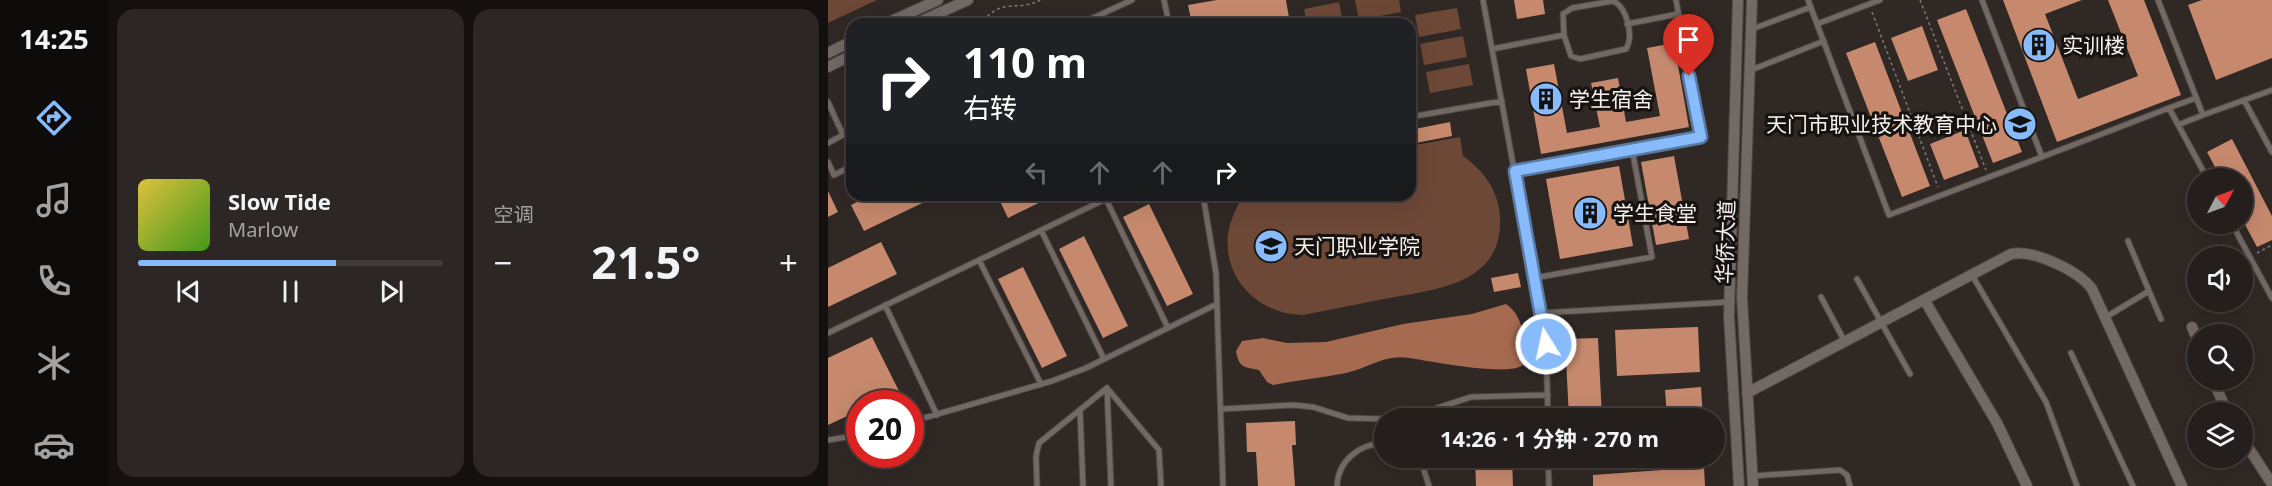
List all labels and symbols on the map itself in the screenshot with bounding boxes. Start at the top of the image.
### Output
pin [1663,14,1714,76]
building icon: 实训楼 [2021,27,2057,63]
place label: 实训楼 [2062,31,2125,59]
building icon: 学生宿舍 [1528,81,1564,117]
place label: 学生宿舍 [1569,85,1653,113]
school or university icon: 天门市职业技术教育中心 [2002,106,2038,142]
place label: 天门市职业技术教育中心 [1766,110,1997,138]
north arrow [2187,168,2253,234]
building icon: 学生食堂 [1572,195,1608,231]
place label: 学生食堂 [1613,199,1697,227]
street label: 华侨大道 [1710,200,1740,284]
school or university icon: 天门职业学院 [1253,228,1289,264]
place label: 天门职业学院 [1294,232,1420,260]
position arrow [1514,312,1578,376]
speed limit sign: 20 [846,390,924,468]

